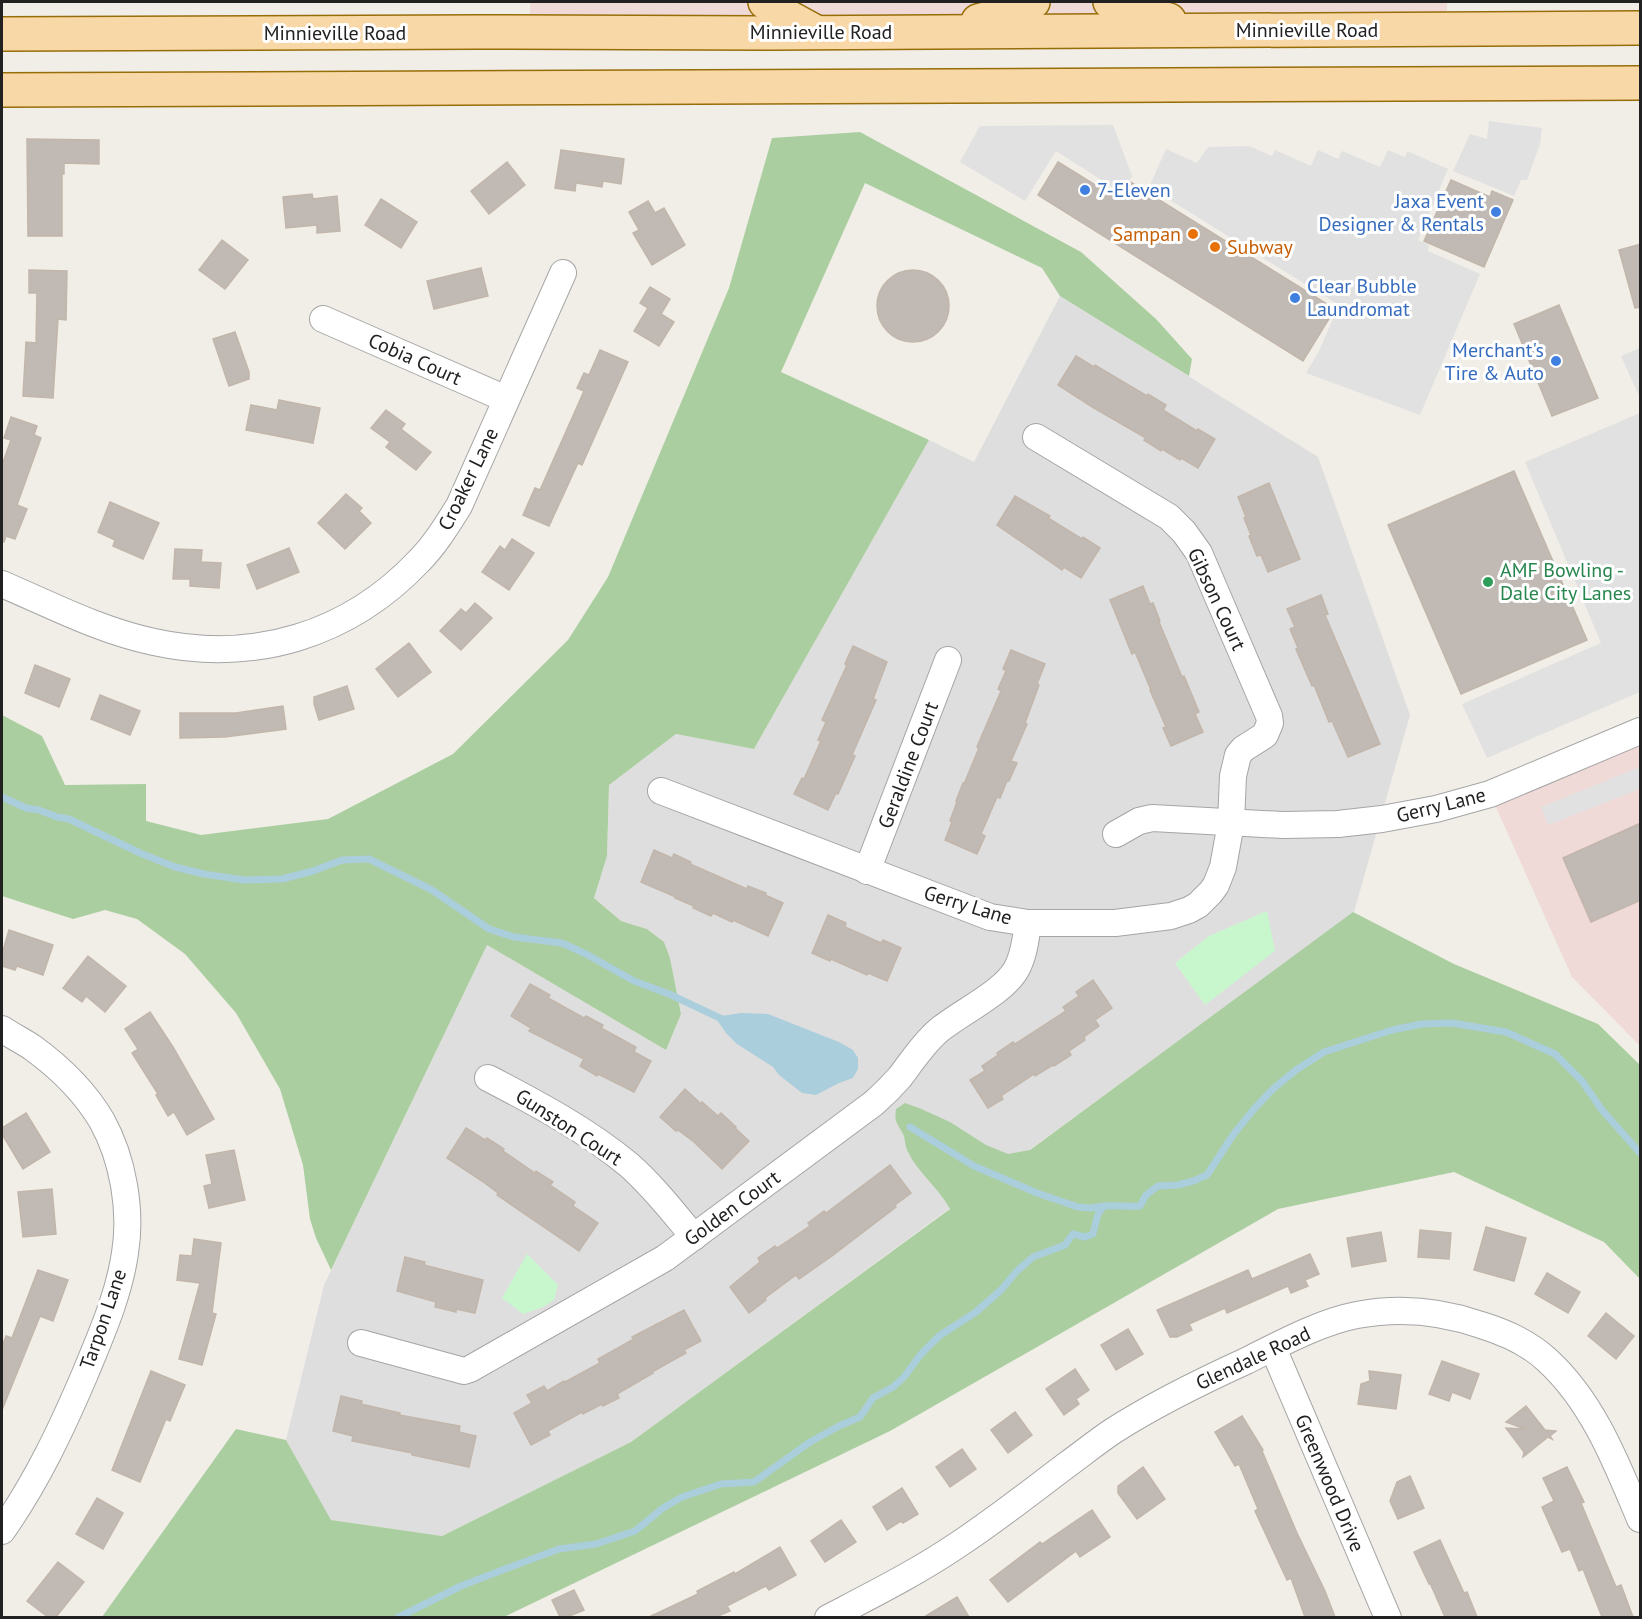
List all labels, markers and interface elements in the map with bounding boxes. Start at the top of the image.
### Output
street label: Minnieville Road [1236,17,1378,43]
street label: Minnieville Road [750,19,892,45]
street label: Minnieville Road [264,20,406,46]
place label: 7-Eleven [1097,177,1171,203]
marker: 7-Eleven [1078,183,1092,197]
place label: Jaxa Event Designer & Rentals [1318,188,1484,237]
marker: Jaxa Event Designer & Rentals [1489,205,1503,219]
place label: Sampan [1113,221,1181,247]
marker: Sampan [1186,227,1200,241]
place label: Subway [1227,234,1294,260]
marker: Subway [1208,240,1222,254]
place label: Clear Bubble Laundromat [1307,273,1417,322]
marker: Clear Bubble Laundromat [1288,291,1302,305]
street label: Cobia Court [364,327,466,391]
place label: Merchant's Tire & Auto [1445,337,1544,386]
marker: Merchant's Tire & Auto [1549,354,1563,368]
street label: Croaker Lane [432,423,504,535]
street label: Gibson Court [1182,544,1252,655]
place label: AMF Bowling - Dale City Lanes [1500,557,1631,606]
marker: AMF Bowling - Dale City Lanes [1481,575,1495,589]
street label: Geraldine Court [872,698,944,832]
street label: Gerry Lane [1394,781,1488,829]
street label: Gerry Lane [921,879,1015,931]
street label: Gunston Court [511,1083,628,1171]
street label: Golden Court [679,1164,785,1252]
street label: Tarpon Lane [74,1265,132,1373]
street label: Glendale Road [1192,1320,1314,1396]
street label: Greenwood Drive [1289,1410,1371,1556]

